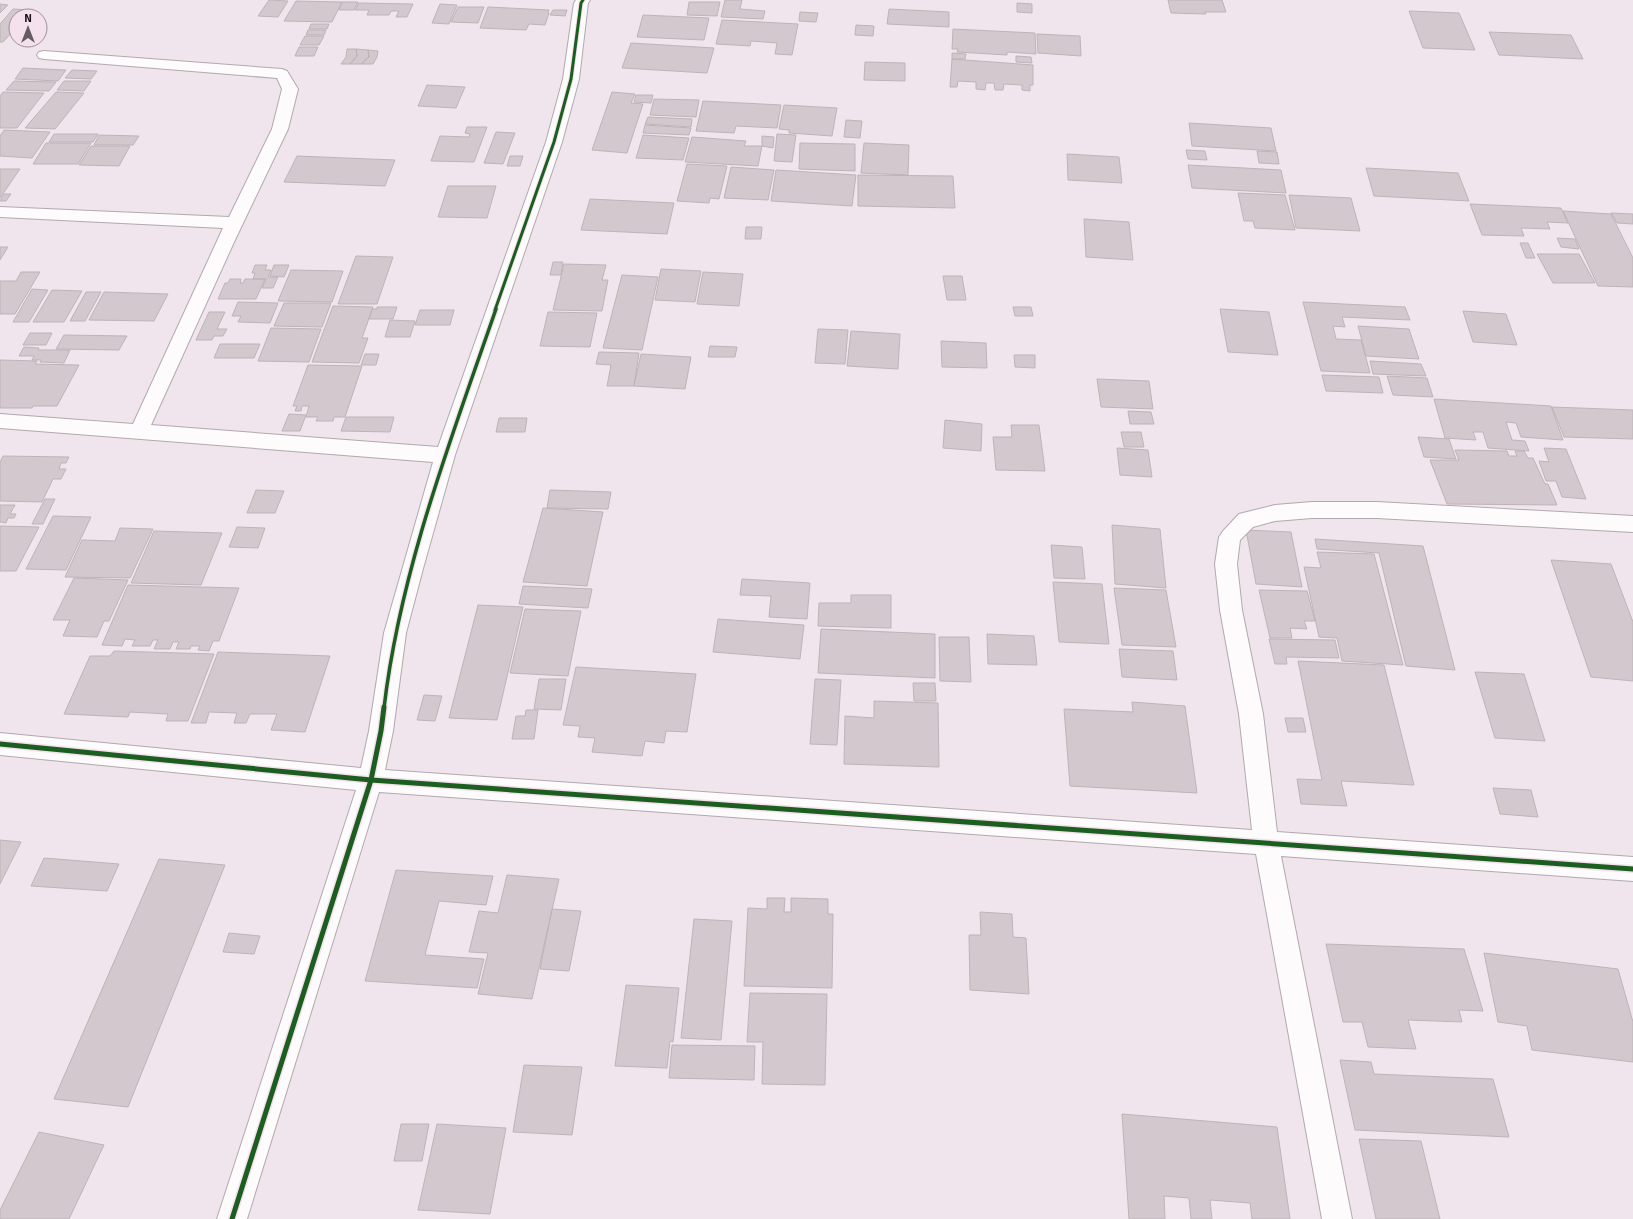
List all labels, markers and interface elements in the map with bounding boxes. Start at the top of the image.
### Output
north arrow [8,8,48,48]
text: N [24,12,32,25]

